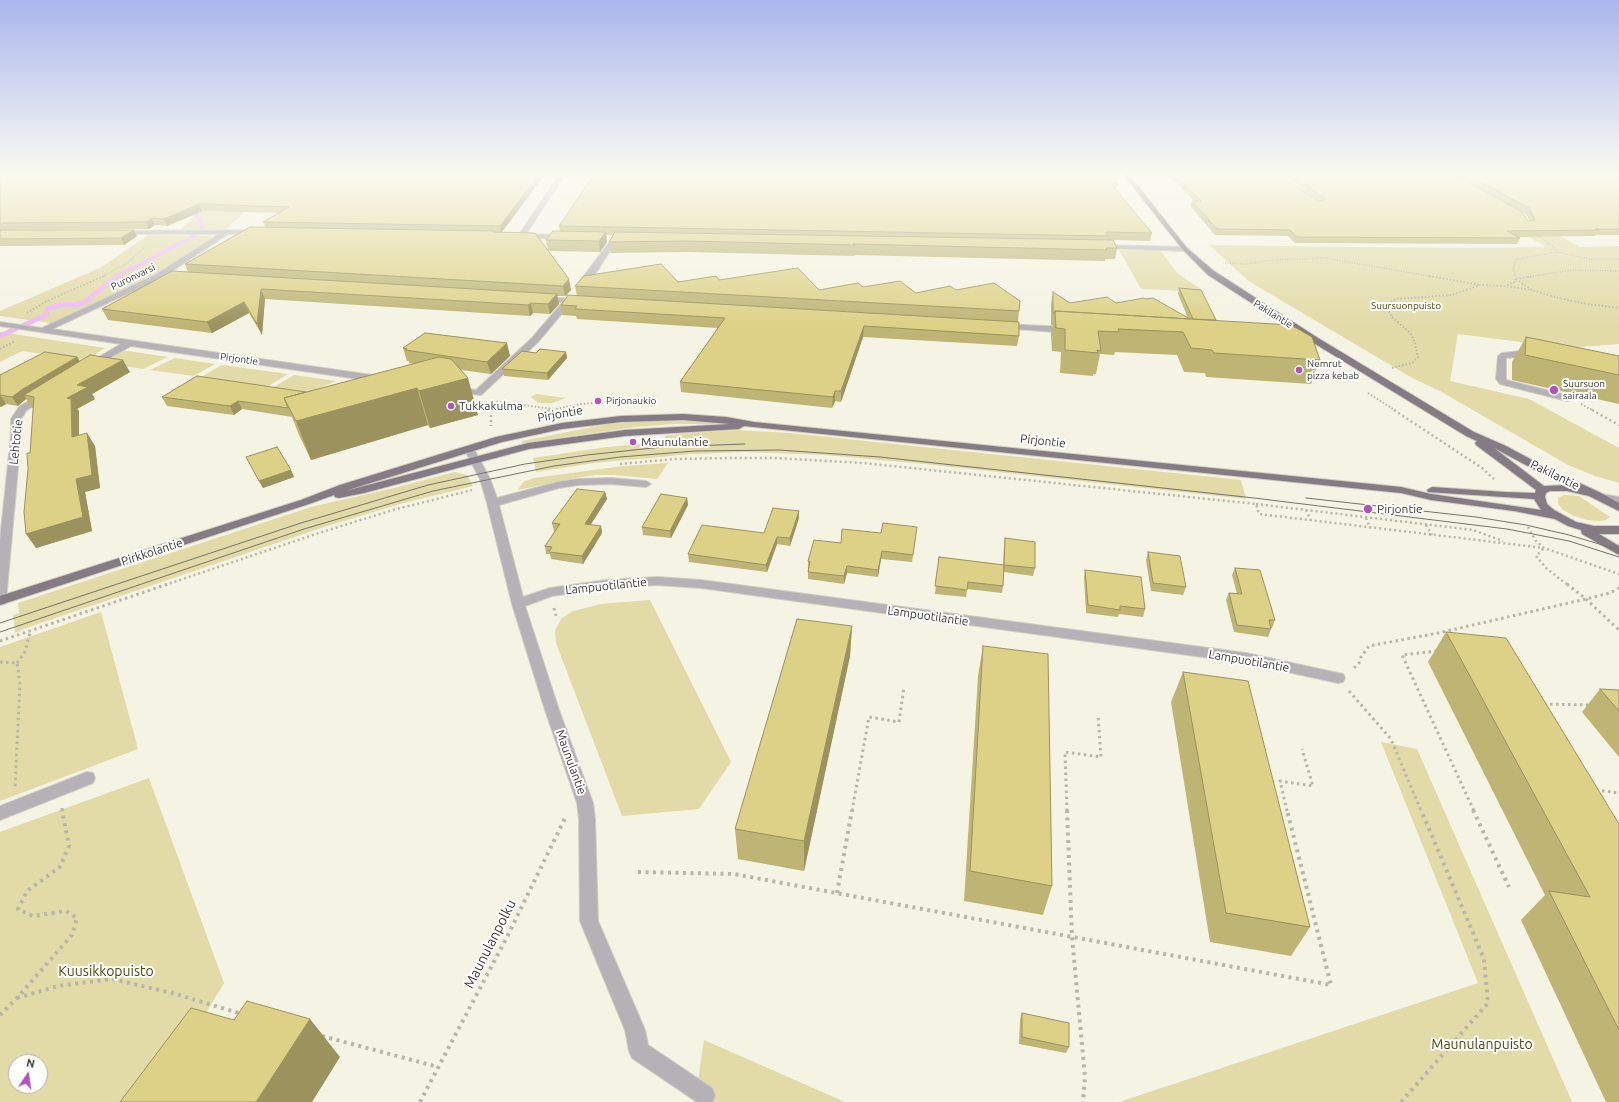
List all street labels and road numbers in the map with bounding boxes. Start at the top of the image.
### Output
street label: Puronvarsi [109,261,157,293]
street label: Pakilantie [1251,297,1295,331]
street label: Pirjontie [219,350,259,368]
street label: Pirjontie [536,403,584,425]
street label: Lehtotie [6,419,26,465]
street label: Pirjontie [1020,431,1066,451]
street label: Pakilantie [1528,457,1582,493]
street label: Pirkkolantie [119,535,185,569]
street label: Lampuotilantie [565,575,647,597]
street label: Lampuotilantie [887,603,969,629]
street label: Lampuotilantie [1208,647,1290,675]
street label: Maunulantie [553,728,589,796]
street label: Maunulanpolku [460,897,520,991]

